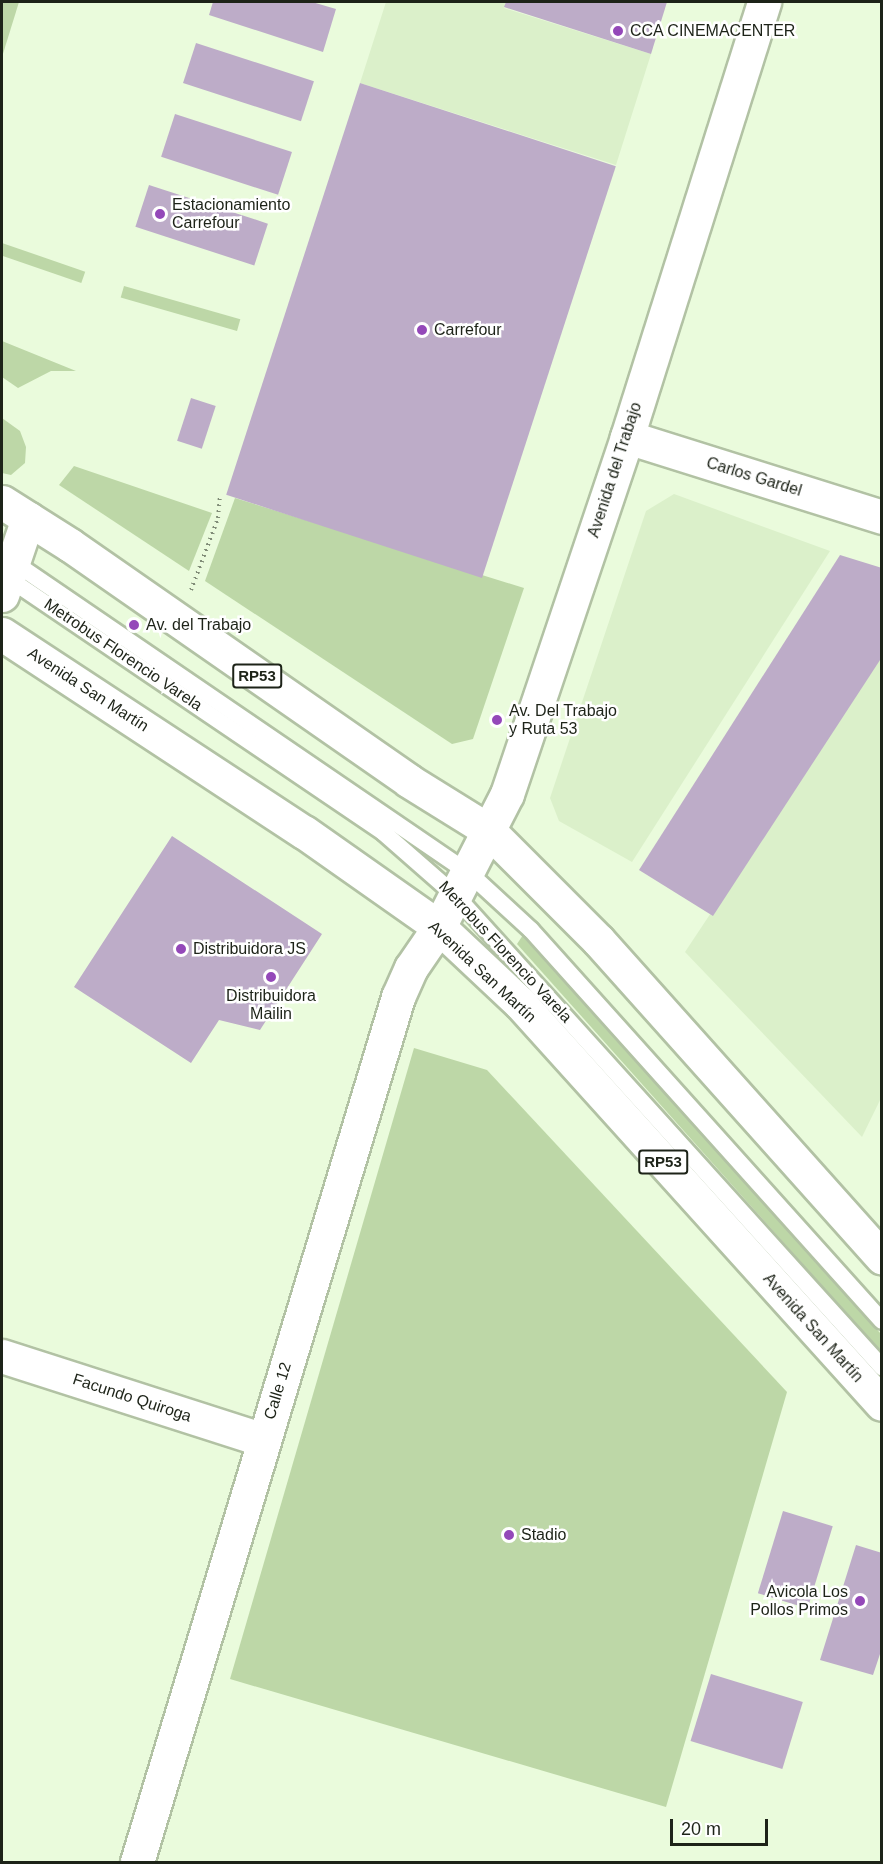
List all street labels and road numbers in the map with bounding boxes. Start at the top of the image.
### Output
street label: Avenida del Trabajo [584,400,646,540]
street label: Carlos Gardel [704,453,804,501]
street label: Metrobus Florencio Varela [40,595,206,715]
street label: Avenida San Martín [24,644,152,736]
road number: RP53 [232,664,282,688]
street label: Metrobus Florencio Varela [434,877,576,1027]
street label: Avenida San Martín [424,917,540,1027]
road number: RP53 [638,1150,688,1174]
street label: Avenida San Martín [759,1269,867,1387]
street label: Calle 12 [260,1360,296,1422]
street label: Facundo Quiroga [70,1370,194,1426]

